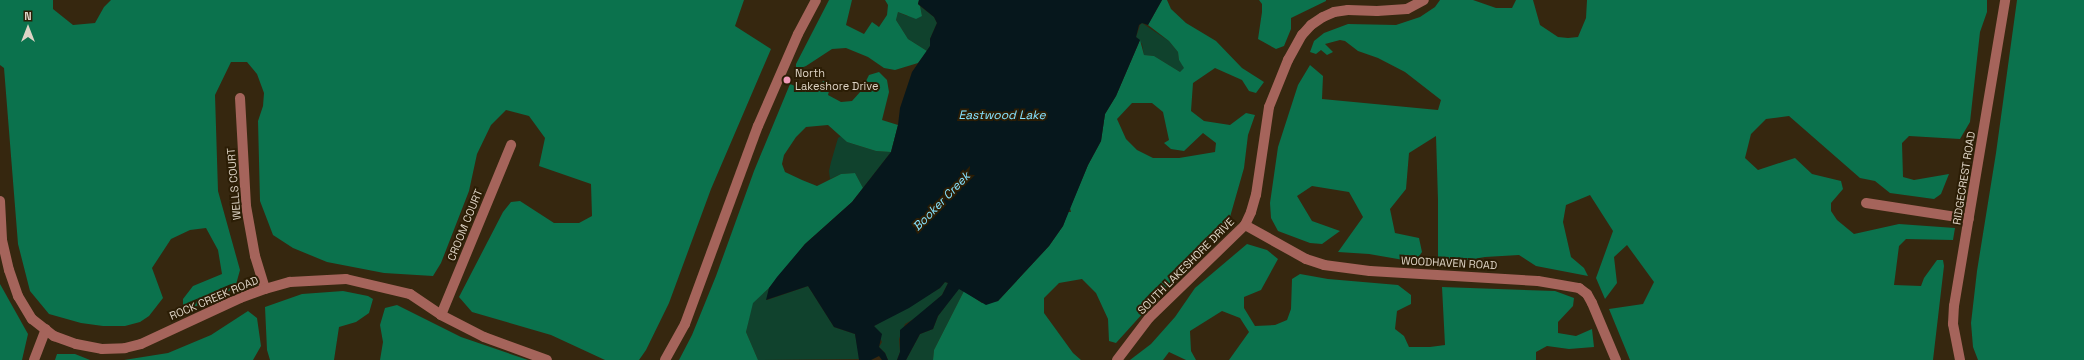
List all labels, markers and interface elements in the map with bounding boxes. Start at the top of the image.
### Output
north arrow [8,8,48,48]
text: N [24,9,32,23]
place label: North Lakeshore Drive [795,67,878,93]
marker: North Lakeshore Drive [782,75,792,85]
water label: Eastwood Lake [958,109,1046,123]
street label: RIDGECREST ROAD [1950,130,1978,226]
street label: WELLS COURT [224,147,244,221]
water label: Booker Creek [910,170,974,234]
street label: CROOM COURT [445,187,485,263]
street label: SOUTH LAKESHORE DRIVE [1135,215,1237,317]
street label: WOODHAVEN ROAD [1401,254,1497,272]
street label: ROCK CREEK ROAD [168,273,260,323]

